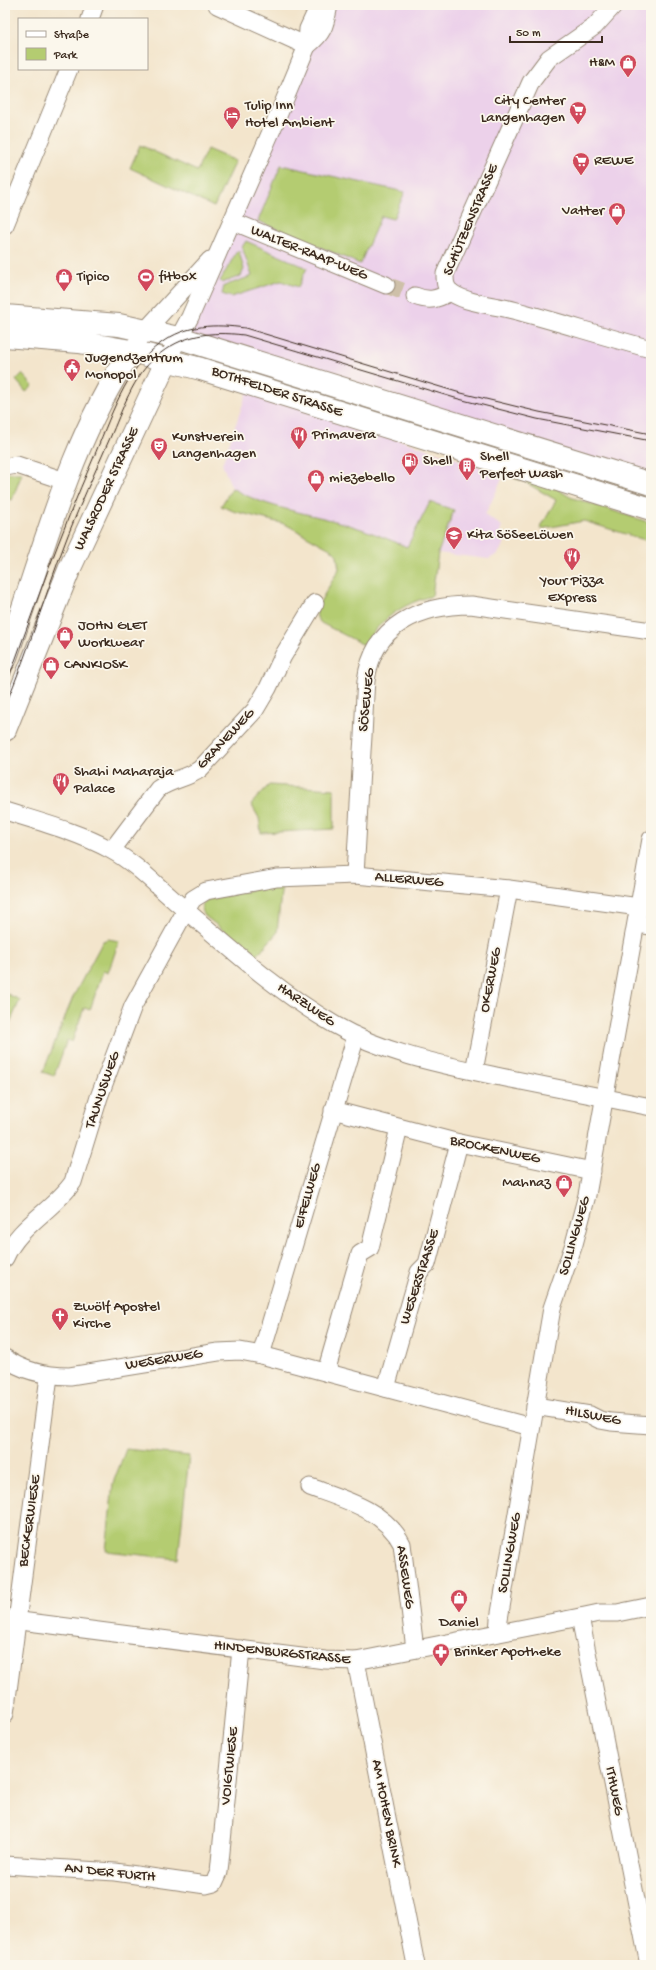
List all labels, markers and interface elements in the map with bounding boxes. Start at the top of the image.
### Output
legend [18,18,148,70]
scale bar [510,18,602,44]
text: 50 m [516,27,541,41]
text: Straße [54,29,90,43]
text: Park [53,49,79,63]
shop icon: H&M [618,53,638,78]
place label: H&M [589,54,616,72]
place label: City Center Langenhagen [481,92,567,127]
place label: Tulip Inn Hotel Ambient [244,97,336,132]
supermarket icon: City Center Langenhagen [568,100,588,125]
hotel icon: Tulip Inn Hotel Ambient [222,105,242,130]
supermarket icon: REWE [571,151,591,176]
place label: REWE [594,152,634,170]
street label: SCHÜTZENSTRASSE [439,161,503,279]
shop icon: Vatter [607,201,627,226]
place label: Vatter [561,202,606,220]
street label: WALTER-RAAP-WEG [248,221,371,285]
shop icon: Tipico [54,267,74,292]
sports icon: fitbox [136,267,156,292]
place label: Tipico [76,268,110,286]
place label: fitbox [158,268,197,286]
place label: Jugendzentrum Monopol [85,349,183,384]
public building icon: Jugendzentrum Monopol [62,357,82,382]
street label: BOTHFELDER STRASSE [208,362,345,422]
street label: WALSRODER STRASSE [70,424,144,554]
restaurant icon: Primavera [289,425,309,450]
place label: Primavera [311,426,376,444]
place label: Kunstverein Langenhagen [172,428,256,463]
theatre icon: Kunstverein Langenhagen [149,436,169,461]
place label: Shell Perfect Wash [479,448,563,483]
fuel station icon: Shell [400,451,420,476]
place label: Shell [423,452,452,470]
building icon: Shell Perfect Wash [457,456,477,481]
shop icon: miezebello [306,468,326,493]
place label: miezebello [329,469,395,487]
school or university icon: Kita SöSeeLöwen [444,525,464,550]
place label: Kita SöSeeLöwen [467,526,573,544]
restaurant icon: Your Pizza Express [562,546,582,571]
place label: Your Pizza Express [538,572,605,607]
place label: JOHN GLET Workwear [78,617,148,652]
shop icon: JOHN GLET Workwear [55,625,75,650]
shop icon: CANKIOSK [41,655,61,680]
place label: CANKIOSK [64,656,129,674]
street label: SÖSEWEG [355,667,379,733]
street label: GRANEWEG [193,704,259,773]
place label: Shahi Maharaja Palace [73,763,174,798]
restaurant icon: Shahi Maharaja Palace [51,771,71,796]
street label: ALLERWEG [374,868,444,892]
street label: OKERWEG [476,945,506,1014]
street label: HARZWEG [273,979,339,1031]
street label: TAUNUSWEG [81,1049,125,1132]
street label: BROCKENWEG [447,1131,542,1168]
street label: EIFELWEG [290,1161,326,1231]
shop icon: Mahnaz [554,1173,574,1198]
place label: Mahnaz [502,1174,551,1192]
street label: SOLLINGWEG [555,1194,595,1278]
street label: WESERSTRASSE [396,1227,444,1327]
place label: Zwölf Apostel Kirche [73,1298,160,1333]
church icon: Zwölf Apostel Kirche [50,1306,70,1331]
street label: WESERWEG [124,1345,204,1375]
street label: HILSWEG [564,1402,623,1430]
street label: BECKERWIESE [15,1473,45,1569]
street label: SOLLINGWEG [494,1511,526,1595]
street label: ASSEWEG [392,1544,418,1610]
shop icon: Daniel [449,1588,469,1613]
place label: Daniel [438,1614,479,1632]
street label: HINDENBURGSTRASSE [213,1637,352,1669]
pharmacy icon: Brinker Apotheke [431,1642,451,1667]
place label: Brinker Apotheke [453,1643,561,1661]
street label: VOIGTWIESE [217,1726,243,1807]
street label: AM HOHEN BRINK [367,1758,406,1870]
street label: ITHWEG [600,1765,628,1818]
street label: AN DER FURTH [64,1859,157,1887]

